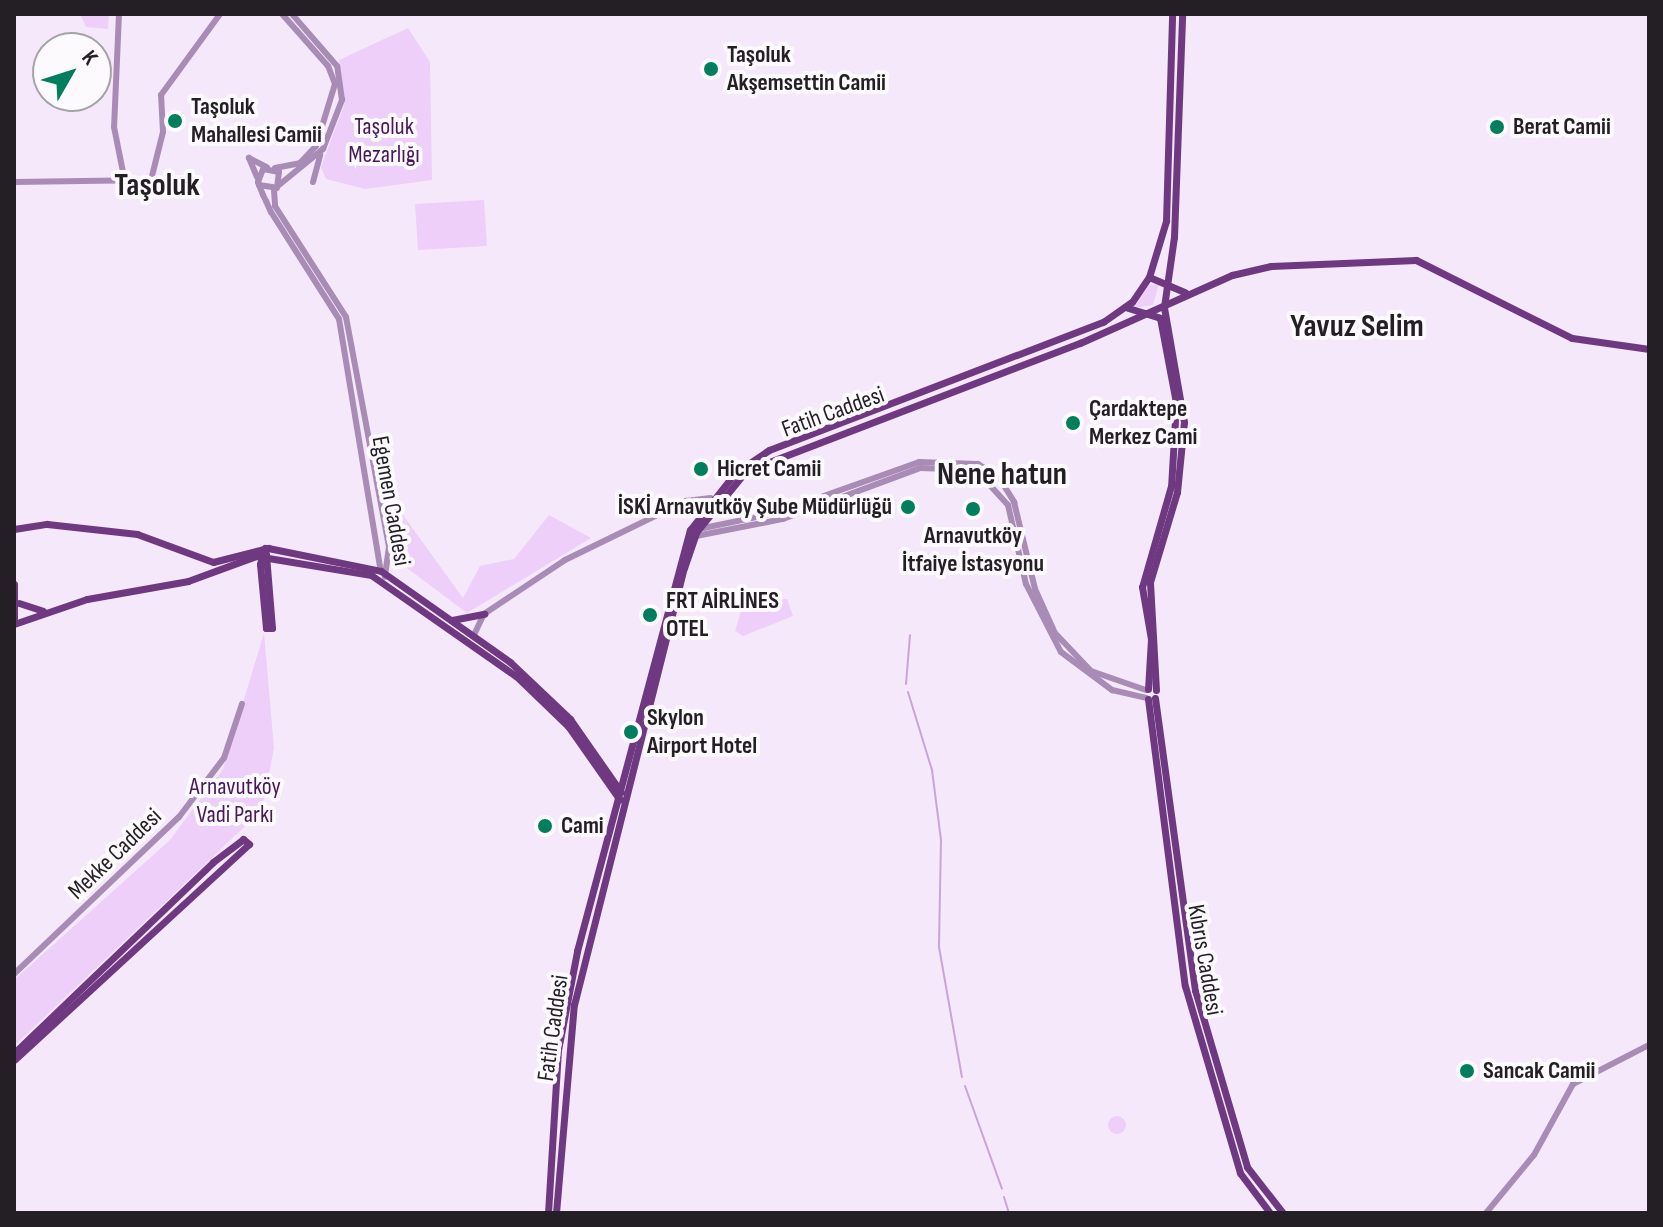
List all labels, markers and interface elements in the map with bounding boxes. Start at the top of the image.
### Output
north arrow [32,32,112,112]
place label: Taşoluk Akşemsettin Camii [727,41,886,97]
text: K [76,45,103,71]
marker: Taşoluk Akşemsettin Camii [702,60,720,78]
place label: Taşoluk Mahallesi Camii [191,93,322,149]
marker: Taşoluk Mahallesi Camii [166,112,184,130]
park label: Taşoluk Mezarlığı [348,113,420,169]
place label: Berat Camii [1513,113,1611,141]
marker: Berat Camii [1488,118,1506,136]
district label: Taşoluk [114,167,200,205]
district label: Yavuz Selim [1290,308,1424,346]
street label: Fatih Caddesi [778,380,888,444]
place label: Çardaktepe Merkez Cami [1089,395,1197,451]
marker: Çardaktepe Merkez Cami [1064,414,1082,432]
street label: Egemen Caddesi [365,434,417,568]
place label: Hicret Camii [717,455,821,483]
district label: Nene hatun [937,456,1067,494]
marker: Hicret Camii [692,460,710,478]
place label: İSKİ Arnavutköy Şube Müdürlüğü [618,493,892,521]
marker: İSKİ Arnavutköy Şube Müdürlüğü [899,498,917,516]
marker: Arnavutköy İtfaiye İstasyonu [964,500,982,518]
place label: Arnavutköy İtfaiye İstasyonu [902,522,1044,578]
place label: FRT AİRLİNES OTEL [666,587,779,643]
marker: FRT AİRLİNES OTEL [641,606,659,624]
place label: Skylon Airport Hotel [647,704,757,760]
marker: Skylon Airport Hotel [622,723,640,741]
park label: Arnavutköy Vadi Parkı [189,773,281,829]
street label: Mekke Caddesi [62,802,168,906]
place label: Cami [561,812,604,840]
marker: Cami [536,817,554,835]
street label: Kıbrıs Caddesi [1181,902,1229,1018]
street label: Fatih Caddesi [531,973,575,1083]
place label: Sancak Camii [1483,1057,1595,1085]
marker: Sancak Camii [1458,1062,1476,1080]

